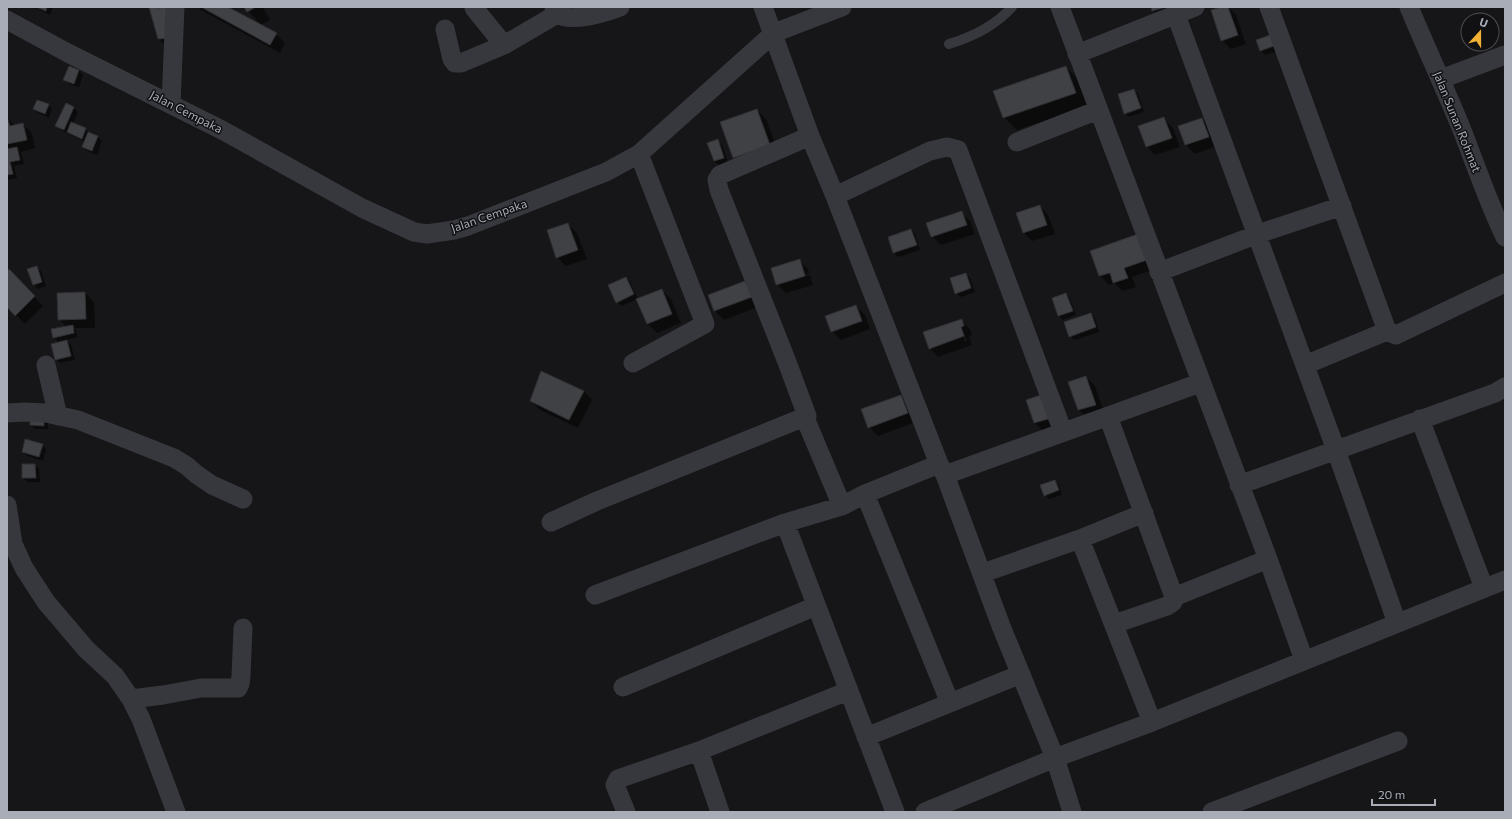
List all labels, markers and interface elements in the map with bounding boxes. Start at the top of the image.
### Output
north arrow [1460,12,1500,52]
text: U [1478,15,1490,30]
street label: Jalan Sunan Rohmat [1430,69,1485,175]
street label: Jalan Cempaka [147,87,225,136]
street label: Jalan Cempaka [449,196,529,236]
scale bar [1372,781,1435,807]
text: 20 m [1378,787,1405,801]

